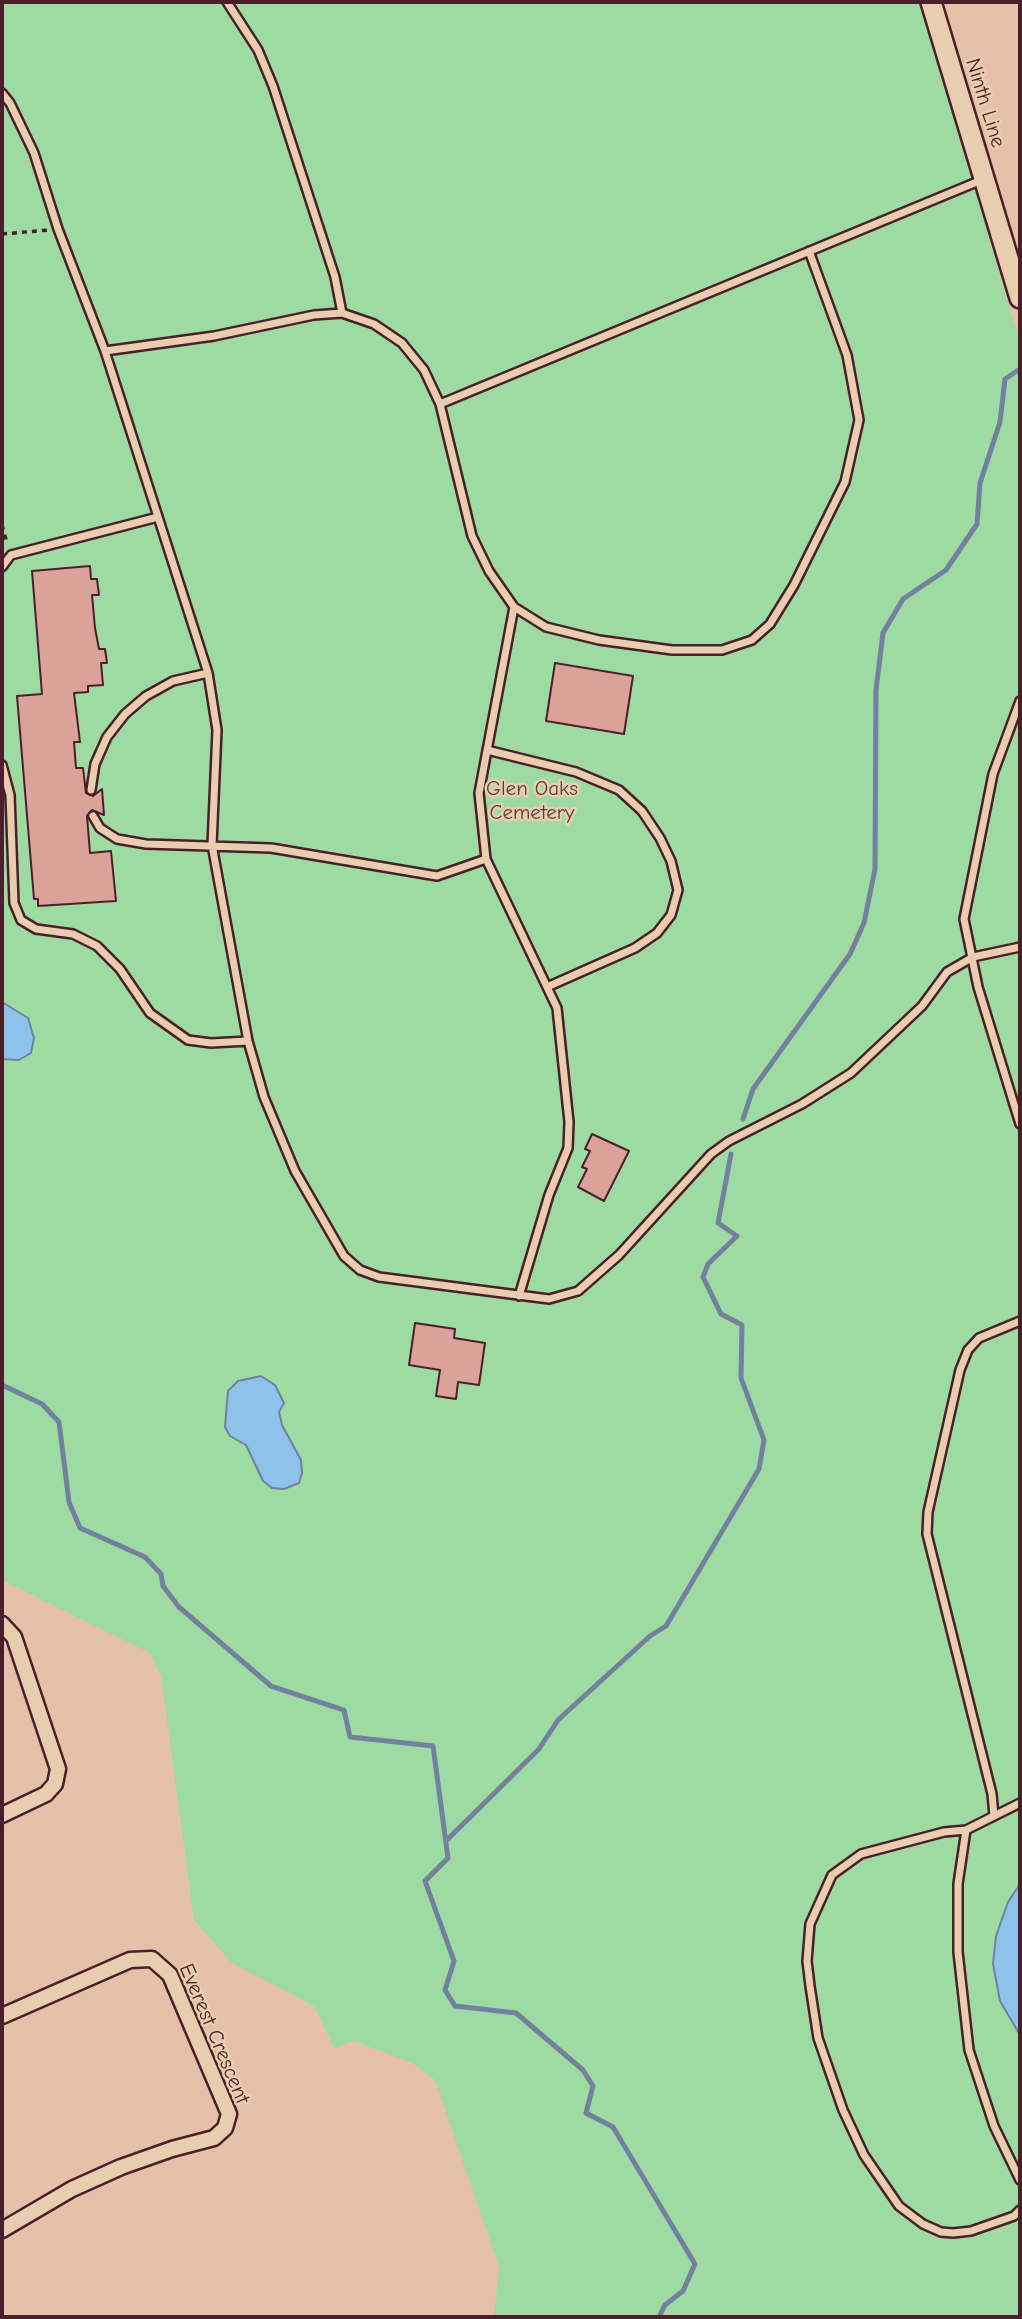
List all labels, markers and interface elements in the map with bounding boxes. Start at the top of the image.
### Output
street label: Ninth Line [960,55,1010,151]
park label: Glen Oaks Cemetery [486,776,578,826]
street label: Everest Crescent [173,1960,255,2108]

